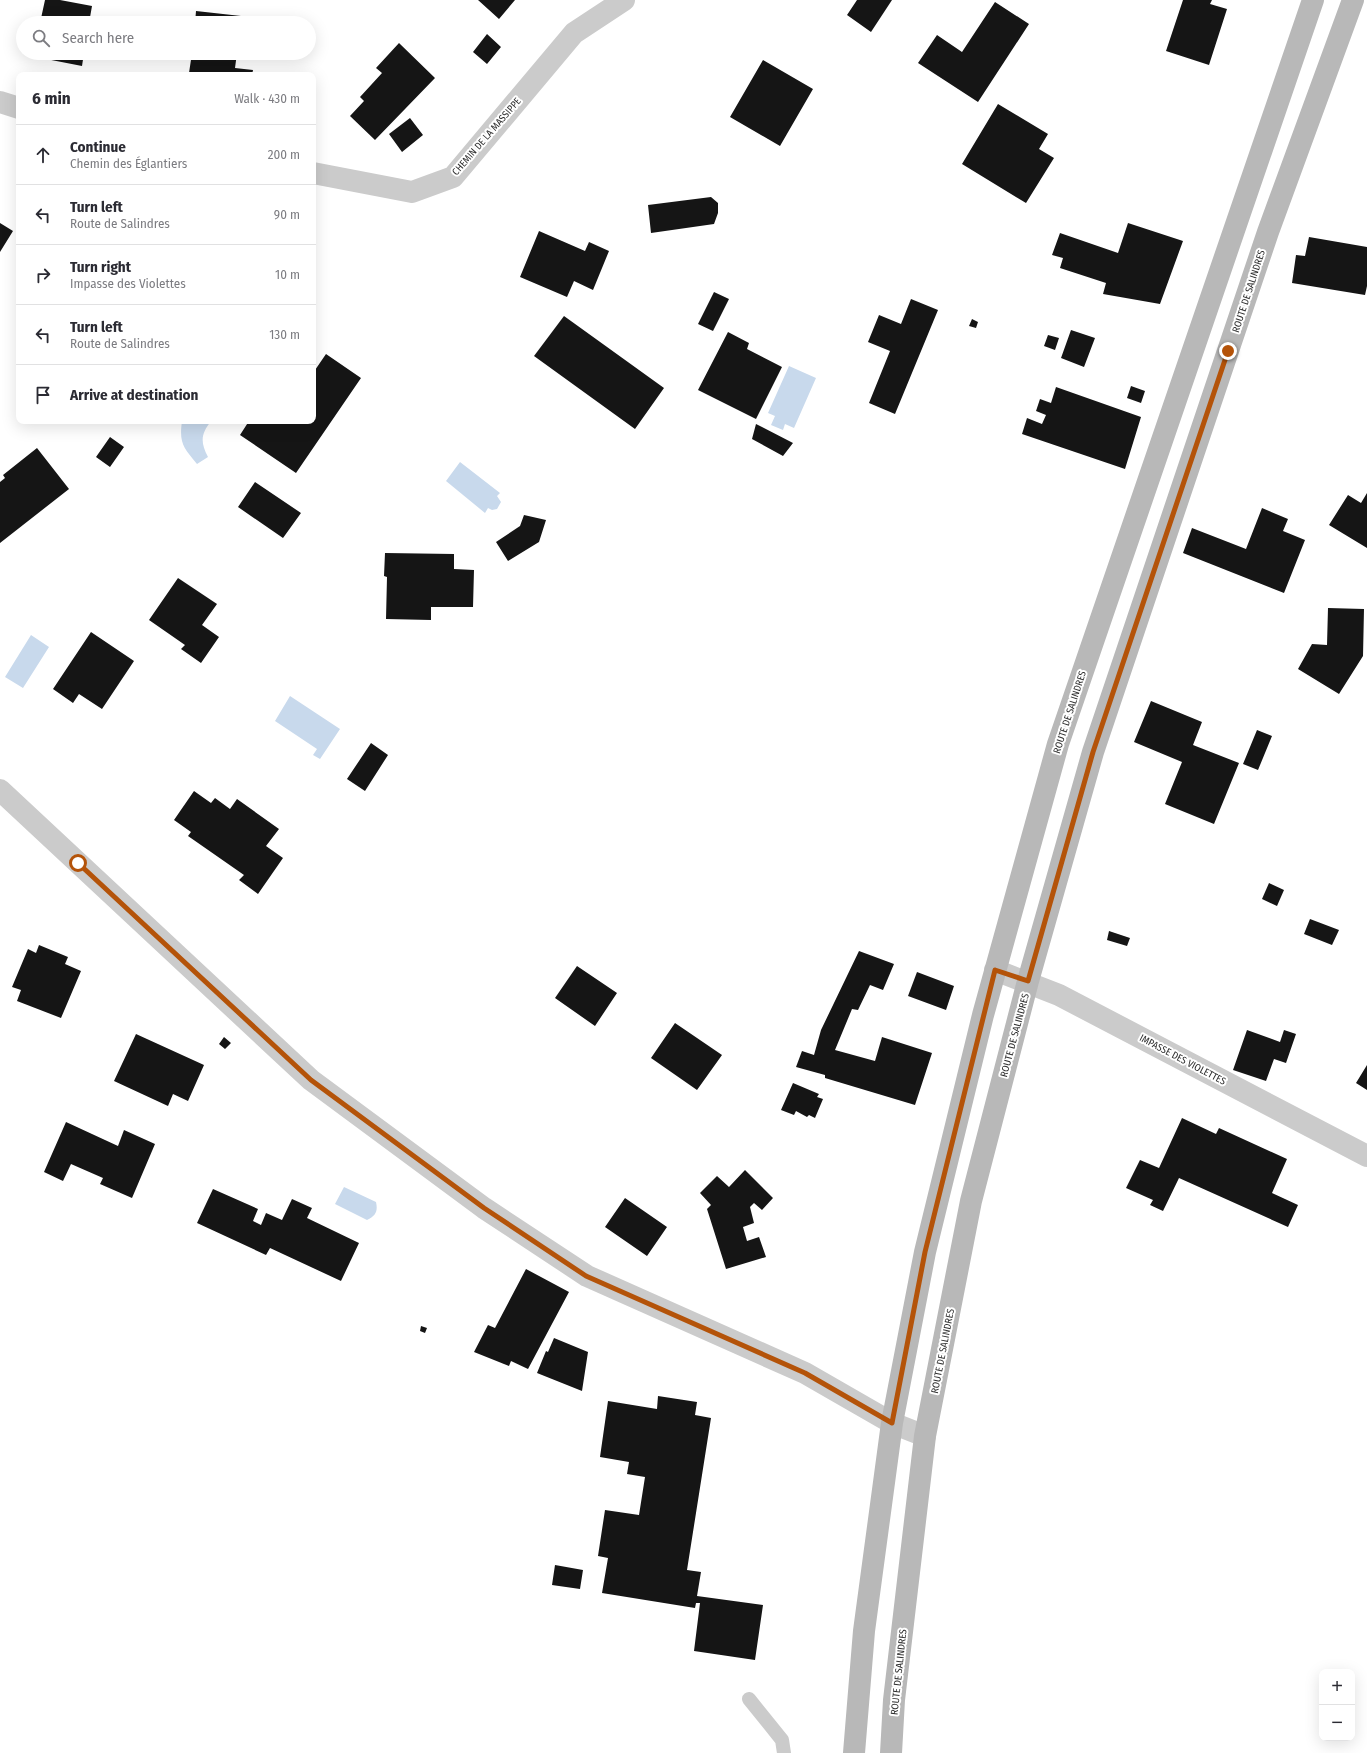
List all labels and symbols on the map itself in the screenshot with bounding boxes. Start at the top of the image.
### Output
street label: CHEMIN DE LA MASSIPPE [450,95,524,178]
street label: ROUTE DE SALINDRES [1230,248,1268,334]
route end [1219,342,1237,360]
street label: ROUTE DE SALINDRES [1051,669,1089,755]
route start [69,854,87,872]
street label: ROUTE DE SALINDRES [998,992,1032,1078]
street label: IMPASSE DES VIOLETTES [1137,1032,1228,1088]
street label: ROUTE DE SALINDRES [929,1308,957,1395]
street label: ROUTE DE SALINDRES [889,1629,909,1716]

